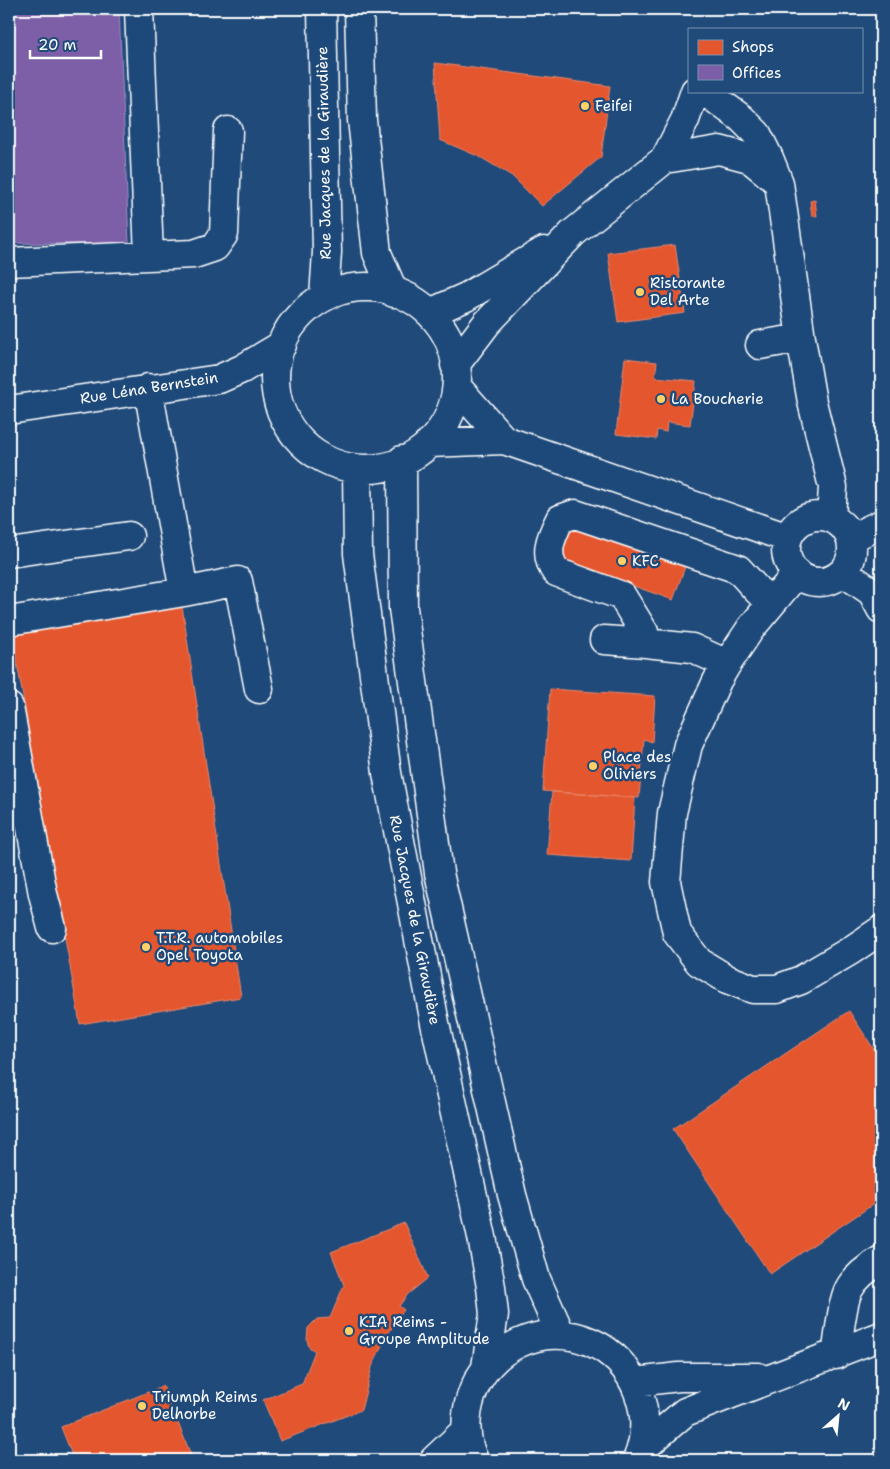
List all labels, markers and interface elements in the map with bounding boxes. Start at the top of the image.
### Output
scale bar [30,28,101,60]
legend [688,28,862,92]
text: 20 m [38,35,77,55]
text: Shops [732,37,774,57]
street label: Rue Jacques de la Giraudière [312,46,336,260]
text: Offices [732,63,781,83]
place label: Feifei [595,96,632,116]
marker: Feifei [579,100,591,112]
place label: Ristorante Del Arte [650,273,725,310]
marker: Ristorante Del Arte [634,286,646,298]
street label: Rue Léna Bernstein [79,367,219,409]
place label: La Boucherie [671,389,764,409]
marker: La Boucherie [655,393,667,405]
place label: KFC [632,551,659,571]
marker: KFC [616,555,628,567]
place label: Place des Oliviers [603,747,671,784]
marker: Place des Oliviers [587,760,599,772]
street label: Rue Jacques de la Giraudière [385,813,445,1027]
place label: T.T.R. automobiles Opel Toyota [156,928,283,965]
marker: T.T.R. automobiles Opel Toyota [140,941,152,953]
place label: KIA Reims - Groupe Amplitude [359,1312,490,1349]
marker: KIA Reims - Groupe Amplitude [343,1325,355,1337]
place label: Triumph Reims Delhorbe [152,1387,258,1424]
north arrow [812,1392,862,1442]
text: N [835,1394,853,1415]
marker: Triumph Reims Delhorbe [136,1400,148,1412]

